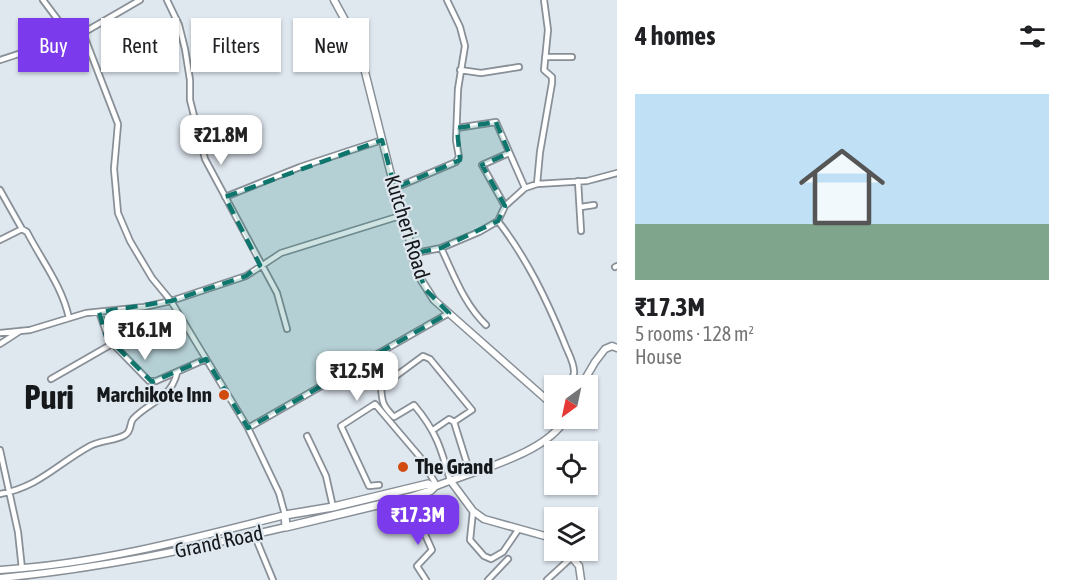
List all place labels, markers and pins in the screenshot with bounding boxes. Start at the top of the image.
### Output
pin: ₹21.8M [172,115,270,166]
pin: ₹16.1M [96,310,194,361]
pin: ₹12.5M [308,351,406,402]
place label: Marchikote Inn [97,382,212,406]
marker: Marchikote Inn [217,388,231,402]
place label: The Grand [415,454,493,478]
marker: The Grand [396,460,410,474]
pin: ₹17.3M [369,495,467,546]

